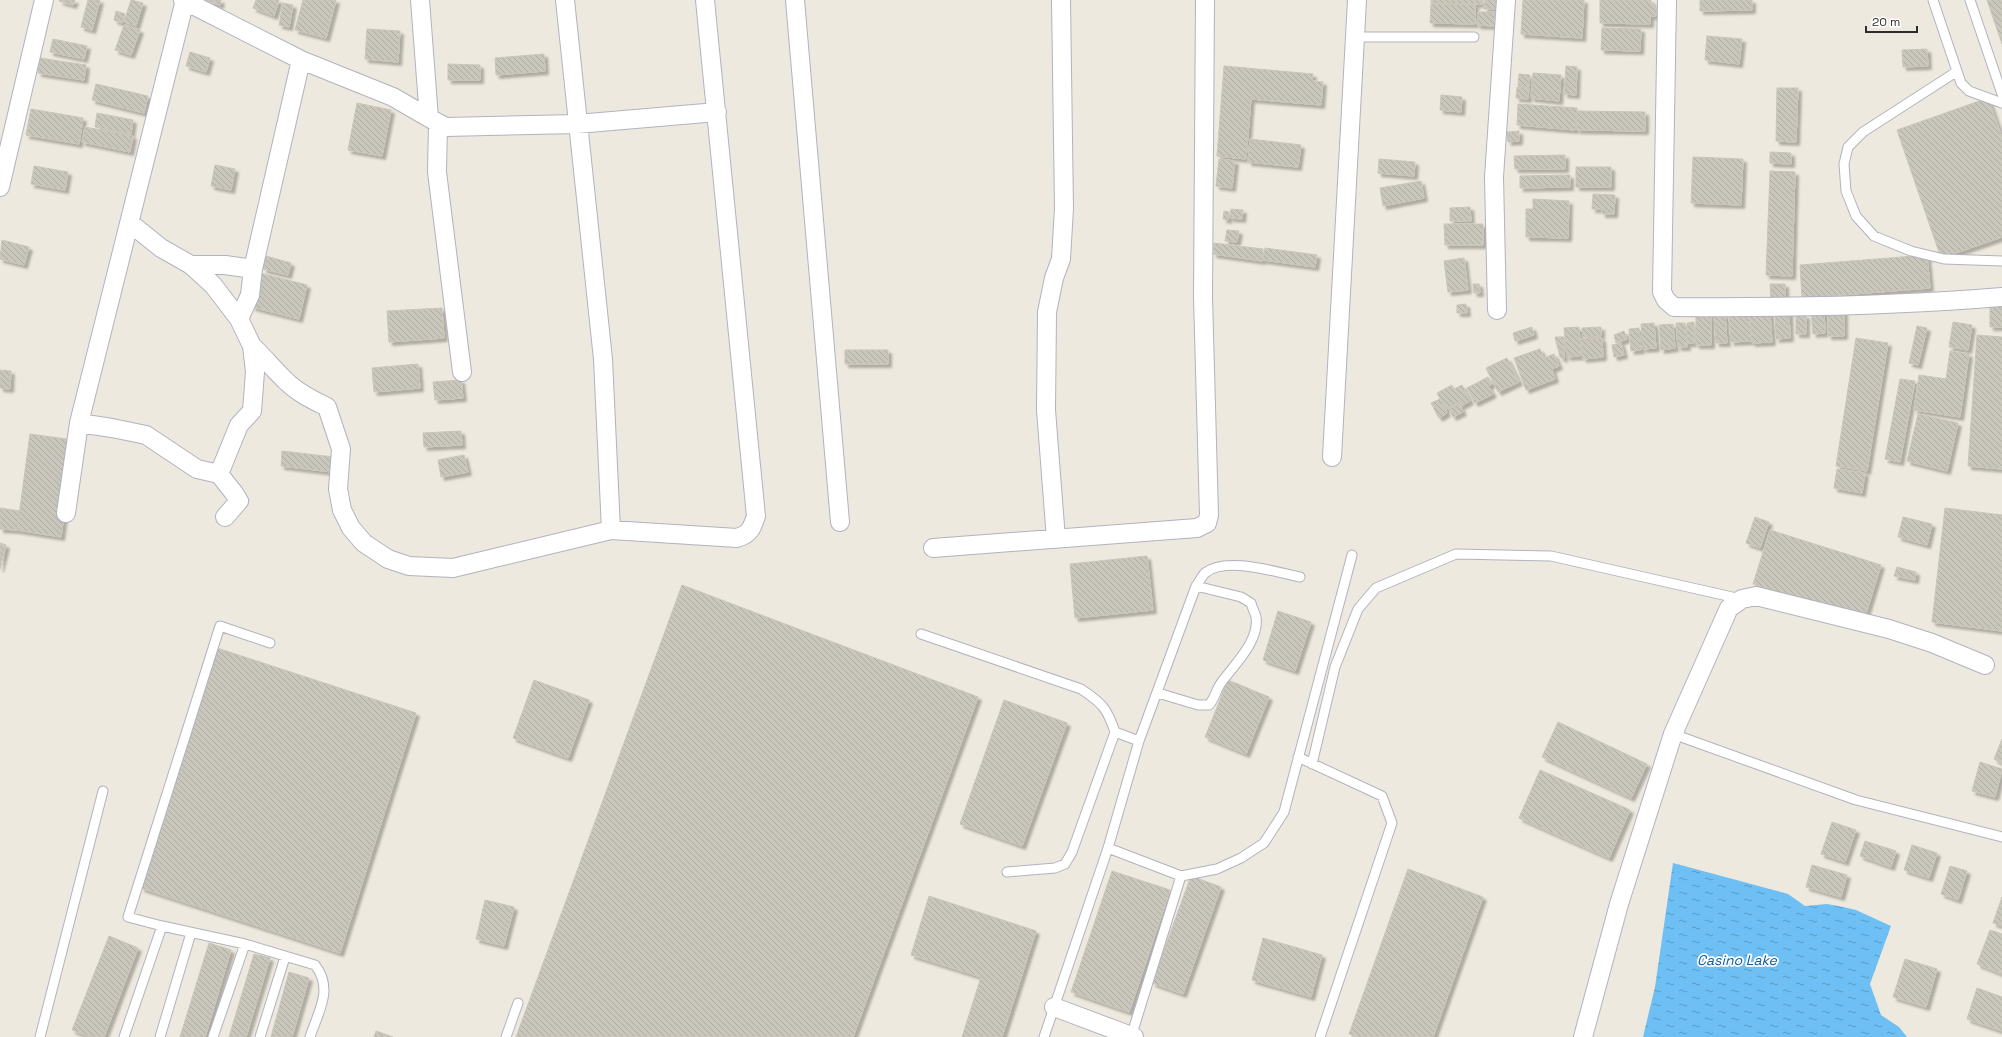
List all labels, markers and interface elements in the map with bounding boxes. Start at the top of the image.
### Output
scale bar [1866,8,1917,34]
text: 20 m [1872,14,1900,30]
water label: Casino Lake [1697,951,1778,969]

